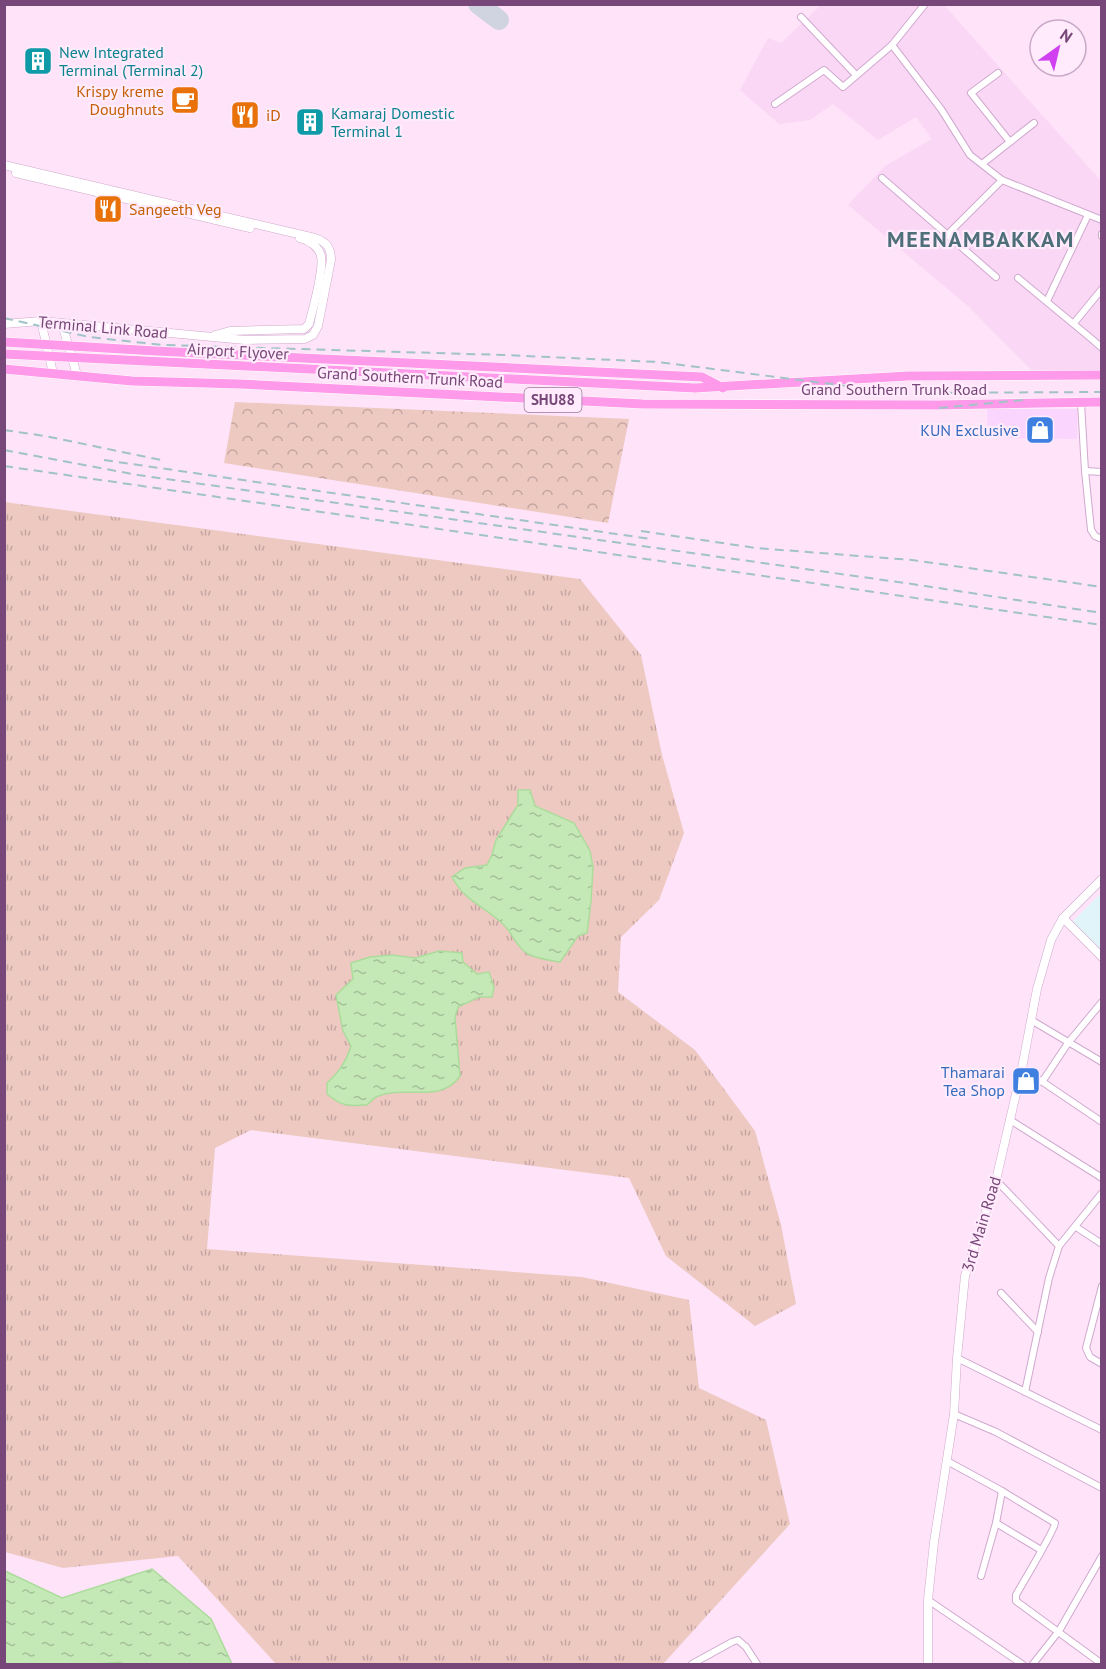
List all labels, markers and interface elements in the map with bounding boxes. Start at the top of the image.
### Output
north arrow [1028,18,1088,78]
text: N [1056,24,1076,47]
place label: New Integrated Terminal (Terminal 2) [59,42,203,80]
building icon: New Integrated Terminal (Terminal 2) [22,45,54,77]
place label: Krispy kreme Doughnuts [76,81,164,119]
cafe icon: Krispy kreme Doughnuts [169,84,201,116]
restaurant icon: iD [229,99,261,131]
place label: Kamaraj Domestic Terminal 1 [331,103,455,141]
place label: iD [266,105,281,125]
building icon: Kamaraj Domestic Terminal 1 [294,106,326,138]
restaurant icon: Sangeeth Veg [92,193,124,225]
place label: Sangeeth Veg [129,199,222,219]
district label: MEENAMBAKKAM [887,225,1075,253]
street label: Terminal Link Road [37,311,169,343]
street label: Airport Flyover [187,338,290,364]
street label: Grand Southern Trunk Road [317,362,503,392]
street label: Grand Southern Trunk Road [801,379,987,399]
road number: SHU88 [524,388,582,412]
shop icon: KUN Exclusive [1024,414,1056,446]
place label: KUN Exclusive [920,420,1019,440]
place label: Thamarai Tea Shop [941,1062,1005,1100]
shop icon: Thamarai Tea Shop [1010,1065,1042,1097]
street label: 3rd Main Road [957,1174,1005,1274]

